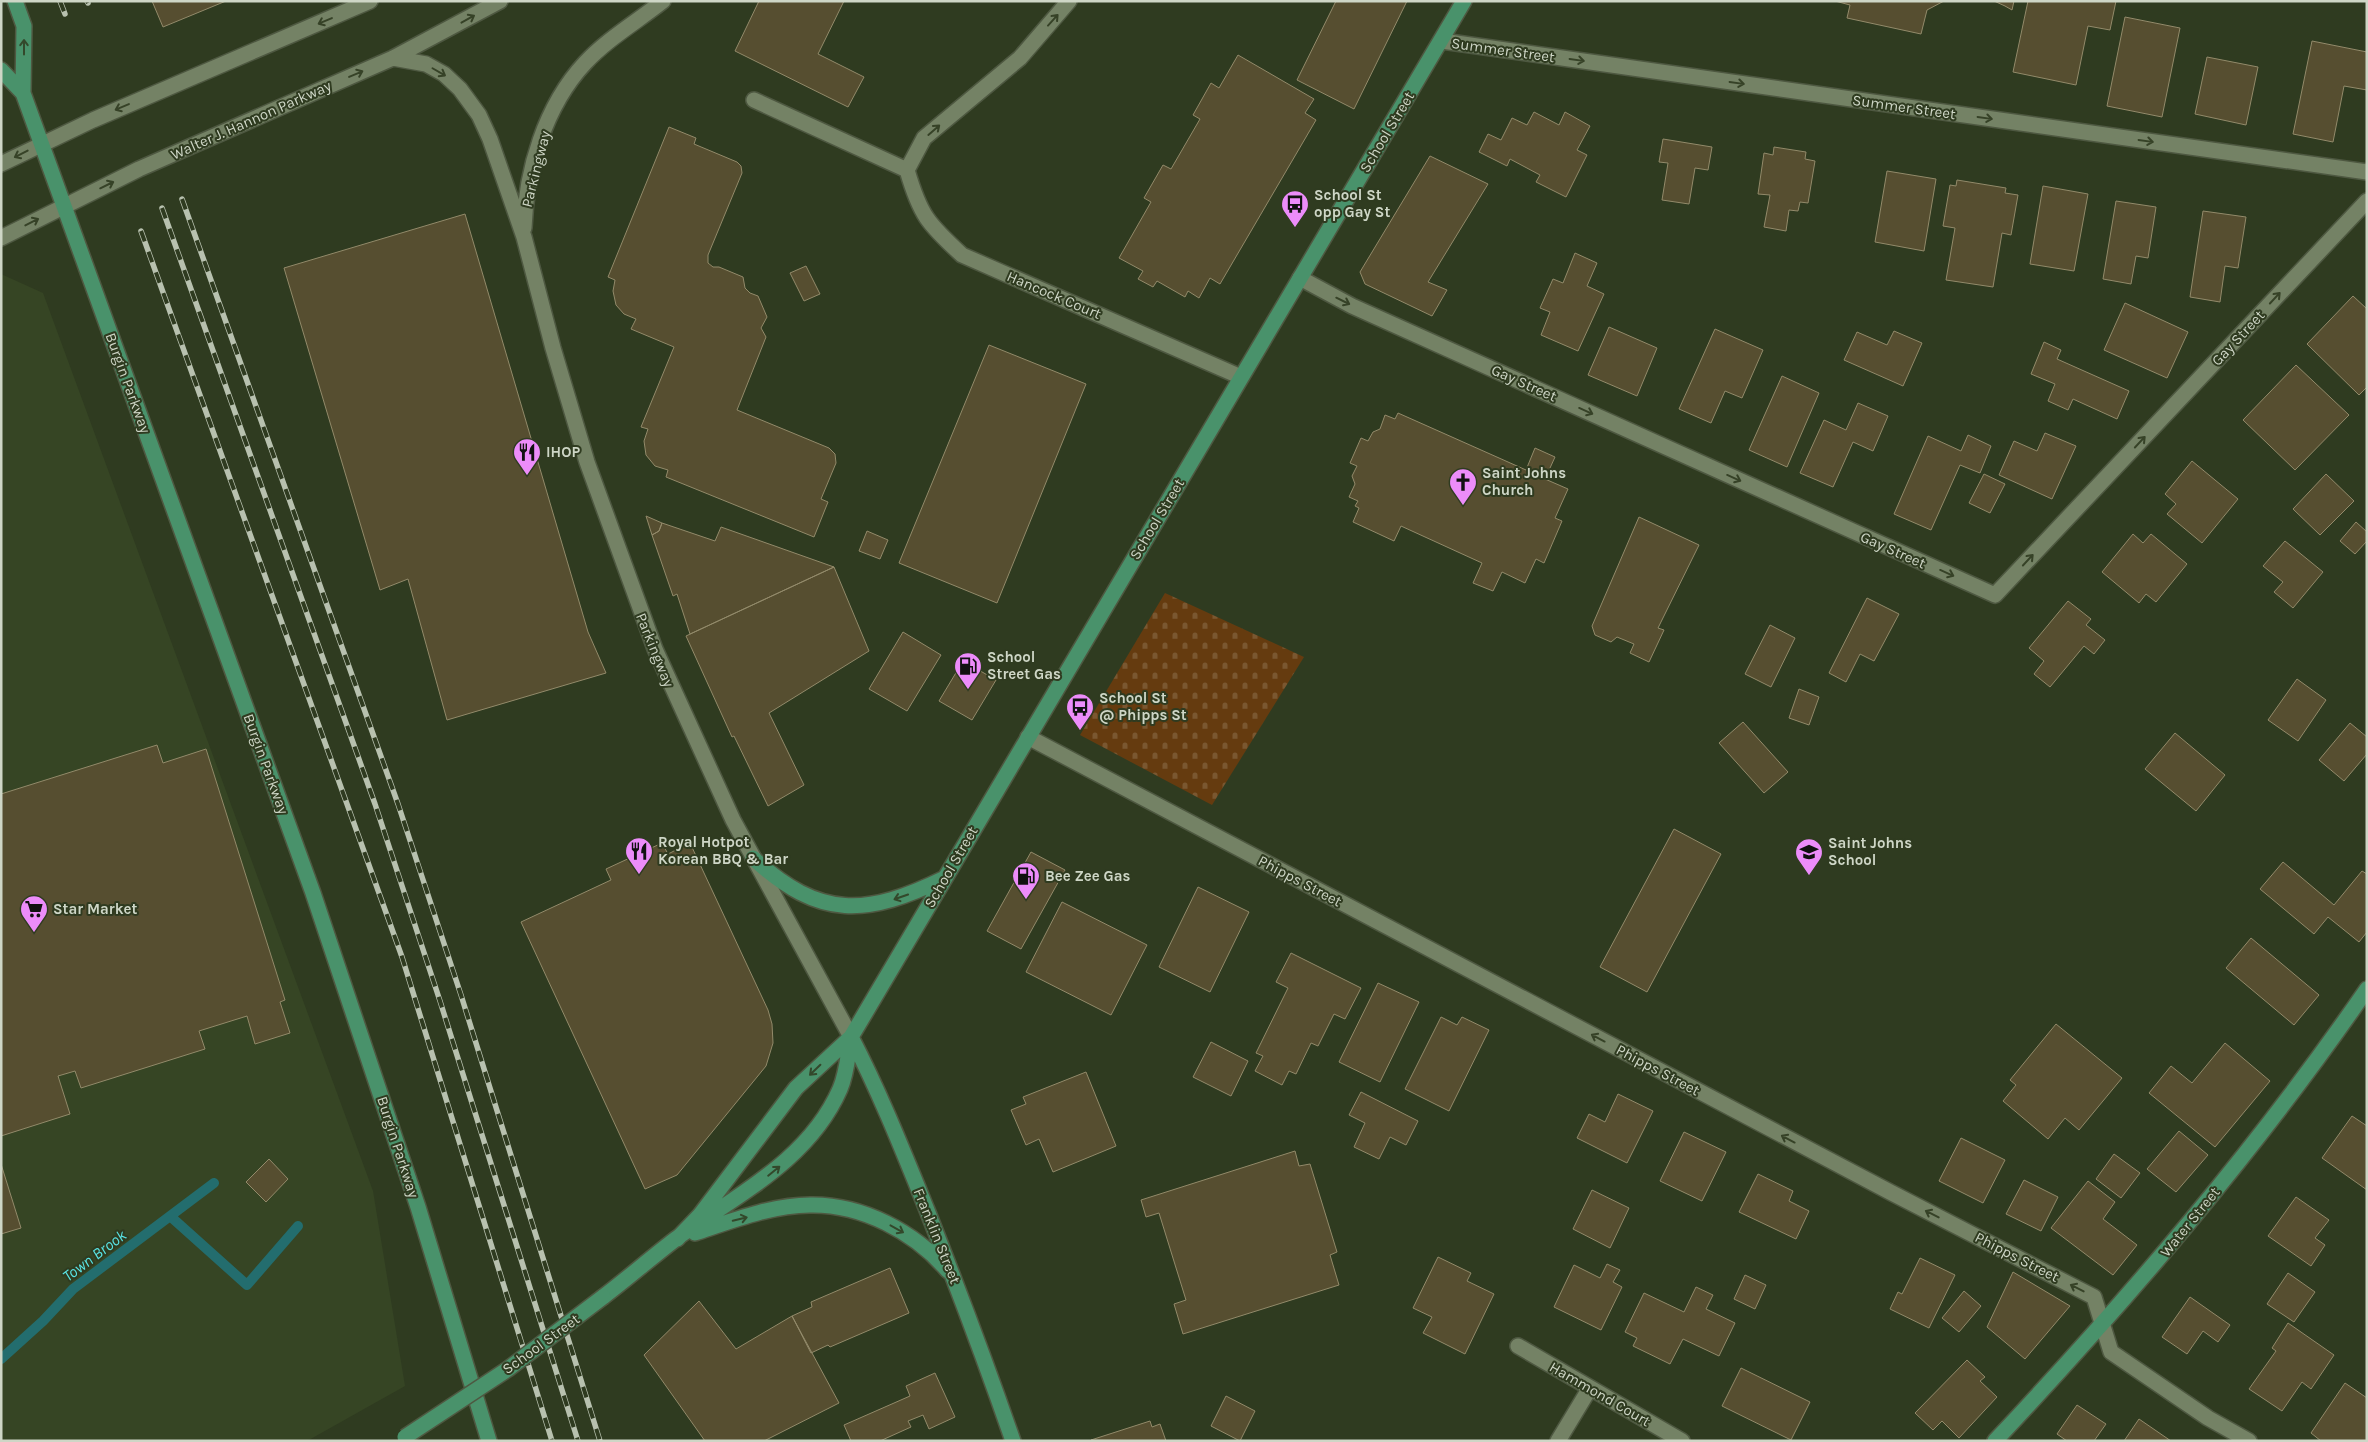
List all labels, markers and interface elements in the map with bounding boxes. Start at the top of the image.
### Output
one-way arrow [1047,13,1059,26]
one-way arrow [460,14,474,24]
one-way arrow [318,16,333,26]
street label: Summer Street [1450,34,1556,66]
one-way arrow [19,39,29,55]
one-way arrow [1568,56,1584,66]
one-way arrow [432,67,447,77]
one-way arrow [348,68,363,78]
street label: Walter J. Hannon Parkway [168,76,334,164]
one-way arrow [1729,78,1745,88]
street label: School Street [1356,88,1418,176]
street label: Summer Street [1851,91,1957,123]
one-way arrow [115,103,130,113]
one-way arrow [1977,113,1993,123]
one-way arrow [927,125,940,136]
street label: Parkingway [518,129,554,209]
one-way arrow [2138,136,2154,146]
one-way arrow [14,149,29,159]
one-way arrow [99,180,114,189]
place label: School St opp Gay St [1314,186,1390,221]
bus stop icon: School St opp Gay St [1280,189,1310,228]
one-way arrow [25,217,40,227]
street label: Hancock Court [1004,267,1104,323]
one-way arrow [2269,292,2281,304]
one-way arrow [1335,296,1350,306]
street label: Gay Street [2208,306,2269,370]
street label: Burgin Parkway [101,330,155,436]
street label: Gay Street [1489,361,1560,406]
one-way arrow [1578,407,1593,417]
one-way arrow [2134,435,2146,448]
restaurant icon: IHOP [512,437,542,476]
place label: IHOP [546,443,580,461]
place label: Saint Johns Church [1482,464,1566,499]
church icon: Saint Johns Church [1448,467,1478,506]
one-way arrow [1727,473,1742,483]
street label: School Street [1126,475,1188,563]
street label: Gay Street [1858,528,1929,573]
one-way arrow [2022,553,2034,566]
one-way arrow [1939,569,1954,579]
street label: Parkingway [632,610,678,690]
place label: School Street Gas [987,648,1061,683]
fuel station icon: School Street Gas [953,651,983,690]
place label: School St @ Phipps St [1099,689,1187,724]
bus stop icon: School St @ Phipps St [1065,692,1095,731]
street label: Burgin Parkway [239,711,293,817]
street label: School Street [920,823,982,911]
place label: Royal Hotpot Korean BBQ & Bar [658,833,788,868]
place label: Saint Johns School [1828,834,1912,869]
restaurant icon: Royal Hotpot Korean BBQ & Bar [624,836,654,875]
school or university icon: Saint Johns School [1794,837,1824,876]
street label: Phipps Street [1255,851,1345,911]
fuel station icon: Bee Zee Gas [1011,861,1041,900]
place label: Bee Zee Gas [1045,867,1130,885]
one-way arrow [893,893,909,903]
supermarket icon: Star Market [19,894,49,933]
place label: Star Market [53,900,138,918]
one-way arrow [1591,1033,1606,1043]
street label: Phipps Street [1613,1040,1703,1100]
one-way arrow [809,1064,821,1076]
street label: Burgin Parkway [373,1094,423,1200]
one-way arrow [1782,1133,1796,1143]
one-way arrow [767,1165,780,1176]
street label: Water Street [2156,1183,2224,1261]
street label: Franklin Street [910,1186,964,1287]
one-way arrow [1925,1209,1940,1219]
one-way arrow [731,1213,747,1223]
one-way arrow [889,1224,903,1234]
water label: Town Brook [59,1225,131,1285]
street label: Phipps Street [1972,1228,2062,1286]
one-way arrow [2070,1283,2085,1292]
street label: School Street [499,1310,583,1378]
street label: Hammond Court [1546,1358,1654,1430]

